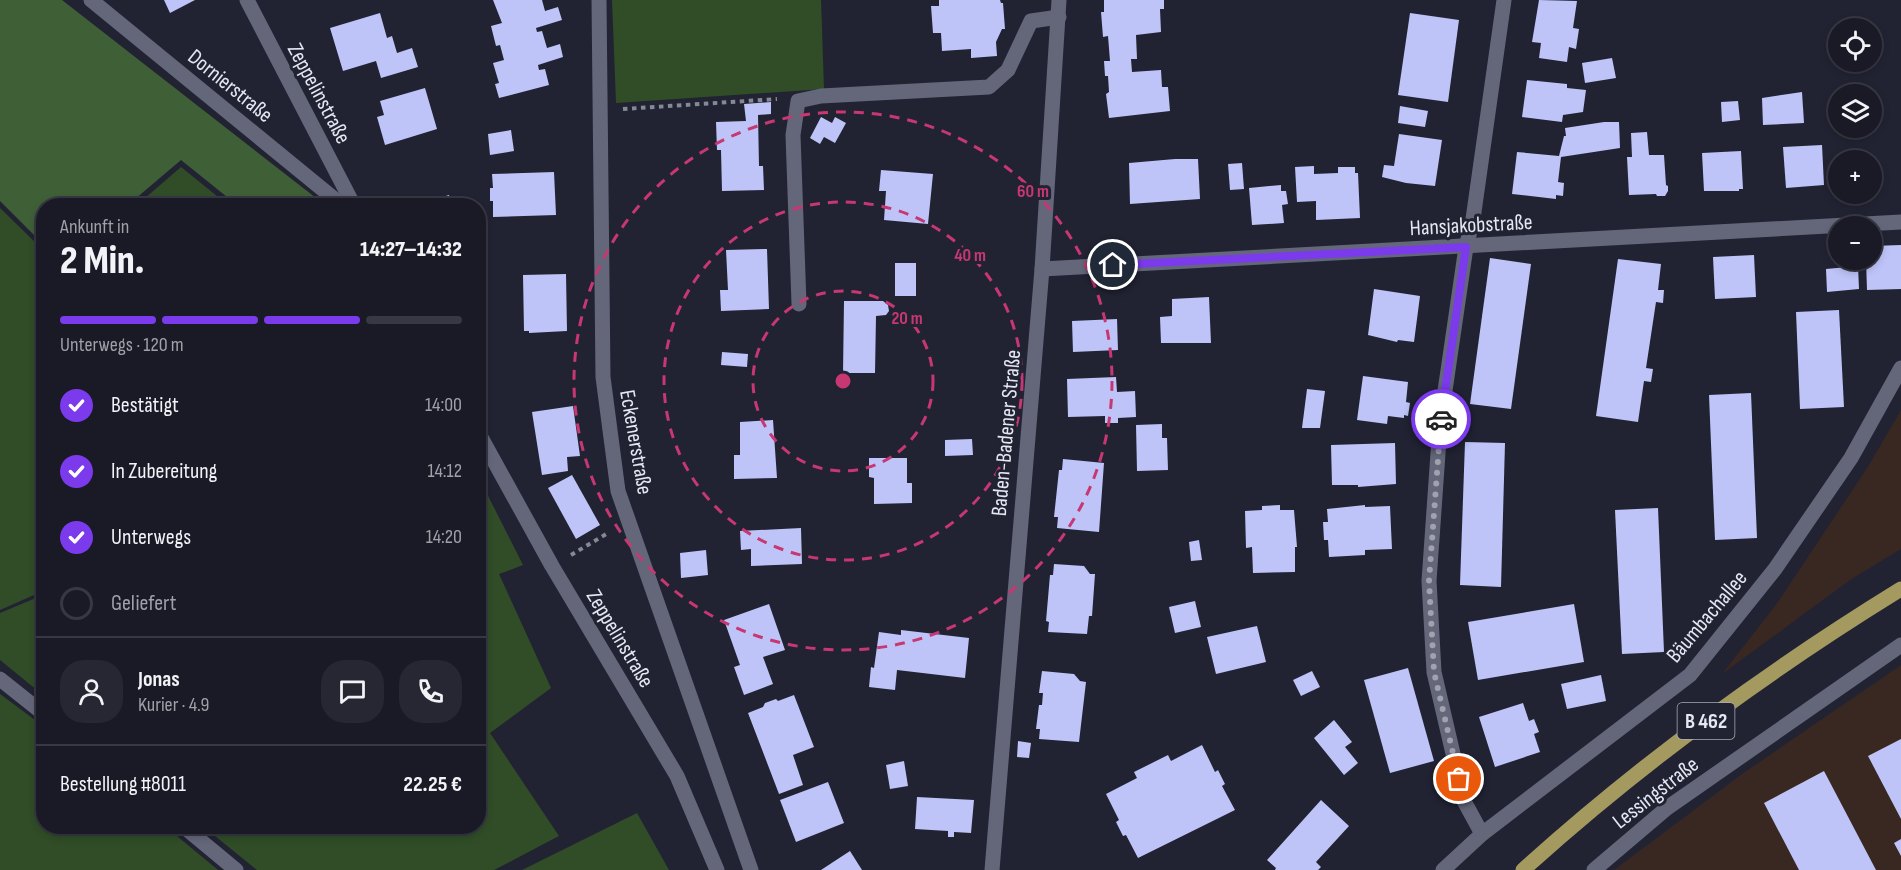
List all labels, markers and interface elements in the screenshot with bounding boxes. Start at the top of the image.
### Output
map controls [1828,18,1882,270]
button: locate [1828,18,1882,72]
street label: Zeppelinstraße [281,39,356,149]
street label: Dornierstraße [182,44,278,129]
button: layers [1828,84,1882,138]
button: + [1828,150,1882,204]
text: 60 m [1017,181,1049,202]
street label: Hansjakobstraße [1409,209,1533,242]
text: Ankunft in [60,215,129,239]
button: − [1828,216,1882,270]
text: 14:27–14:32 [360,236,462,263]
text: 2 Min. [60,238,144,285]
pin [1087,239,1138,290]
text: 40 m [954,245,986,266]
icon: home [1096,248,1129,281]
text: 20 m [891,308,923,329]
text: Unterwegs · 120 m [60,333,184,357]
street label: Baden-Badener Straße [986,349,1027,517]
centre of rings [833,371,853,391]
street label: Eckenerstraße [613,388,658,497]
icon: check [60,389,93,422]
courier [1411,389,1471,449]
text: Bestätigt [111,392,179,419]
text: 14:00 [425,393,462,417]
icon: car [1425,403,1458,436]
icon: check [60,455,93,488]
text: In Zubereitung [111,458,217,485]
text: 14:12 [427,459,462,483]
icon: check [60,521,93,554]
text: Unterwegs [111,524,191,551]
text: 14:20 [426,525,462,549]
street label: Bäumbachallee [1661,565,1753,668]
street label: Zeppelinstraße [580,585,660,693]
text: Geliefert [111,590,176,617]
button: person [60,660,123,723]
button: chat [321,660,384,723]
button: phone [399,660,462,723]
text: Jonas [138,666,180,693]
text: Kurier · 4.9 [138,693,209,717]
road number: B 462 [1678,703,1734,739]
street label: Lessingstraße [1608,751,1704,835]
pin [1433,753,1484,804]
icon: bag [1442,762,1475,795]
text: Bestellung #8011 [60,771,186,798]
text: 22.25 € [403,771,462,798]

